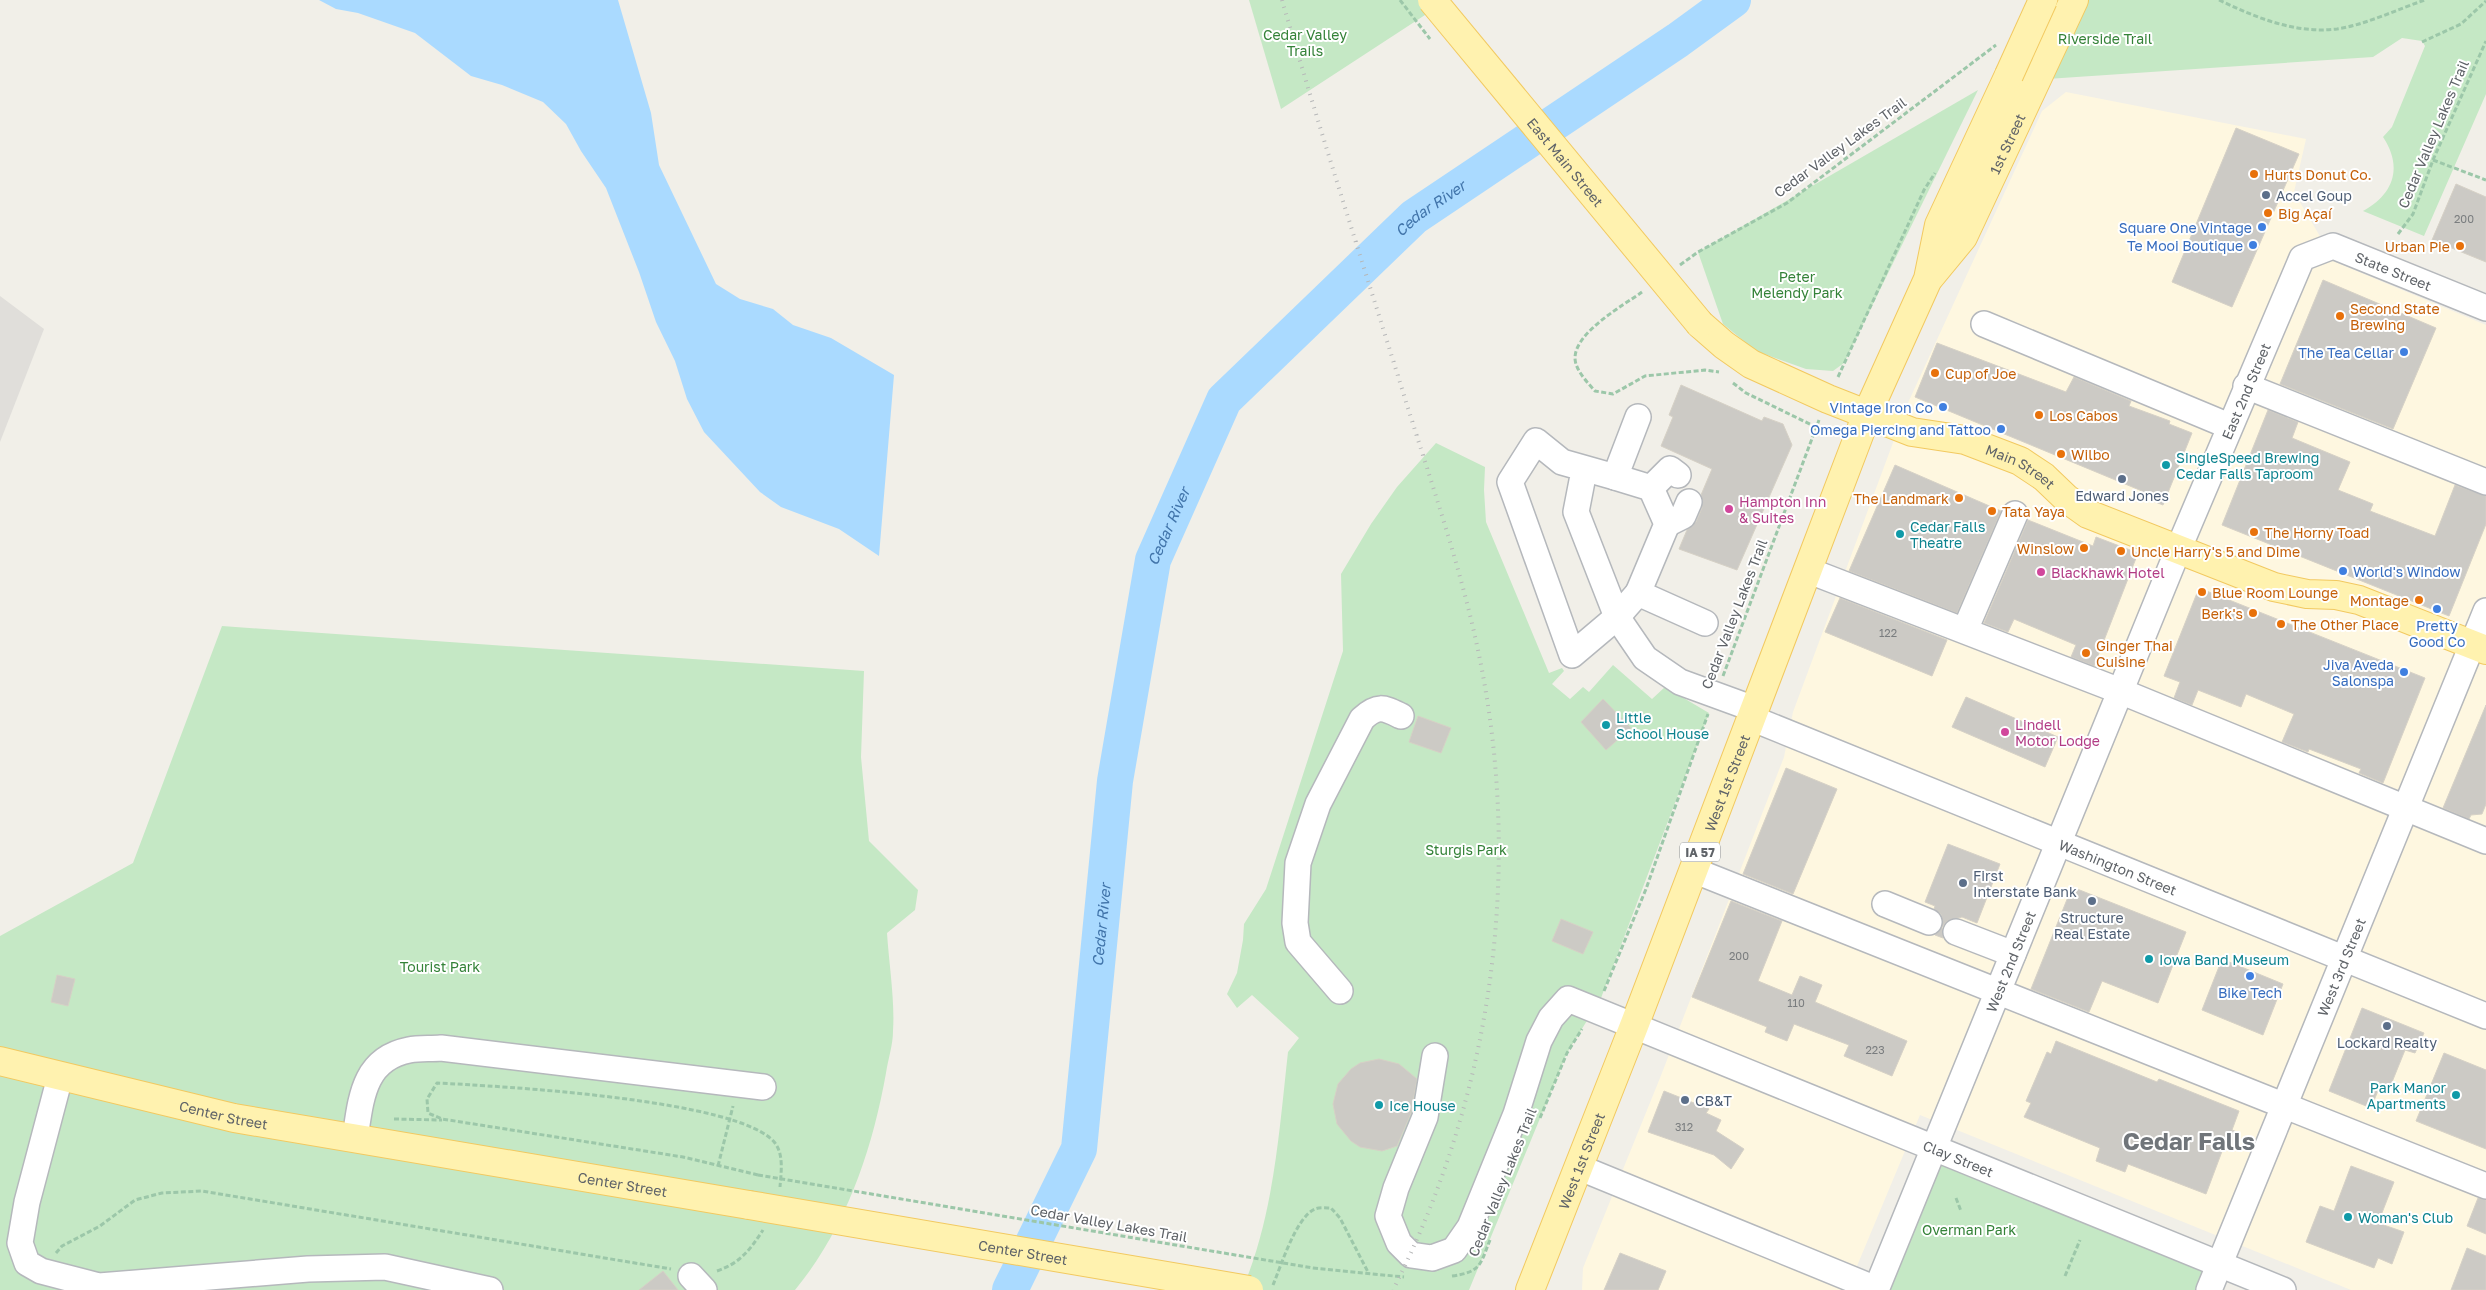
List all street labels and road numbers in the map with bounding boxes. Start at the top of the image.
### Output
street label: Cedar Valley Lakes Trail [2394,57,2472,211]
street label: Cedar Valley Lakes Trail [1771,93,1909,201]
street label: 1st Street [1985,111,2028,177]
street label: East Main Street [1524,114,1608,210]
street label: State Street [2353,247,2434,294]
street label: East 2nd Street [2218,340,2274,442]
street label: Main Street [1983,440,2059,492]
street label: Cedar Valley Lakes Trail [1698,537,1770,691]
street label: West 1st Street [1700,732,1753,834]
street label: Washington Street [2057,835,2179,898]
road number: IA 57 [1680,842,1720,862]
street label: West 2nd Street [1982,908,2038,1014]
street label: West 3rd Street [2313,915,2368,1019]
street label: Center Street [178,1096,269,1132]
street label: Cedar Valley Lakes Trail [1464,1105,1540,1259]
street label: West 1st Street [1554,1110,1608,1211]
street label: Clay Street [1921,1136,1996,1180]
street label: Center Street [577,1168,669,1200]
street label: Cedar Valley Lakes Trail [1029,1201,1189,1245]
street label: Center Street [977,1236,1069,1268]

